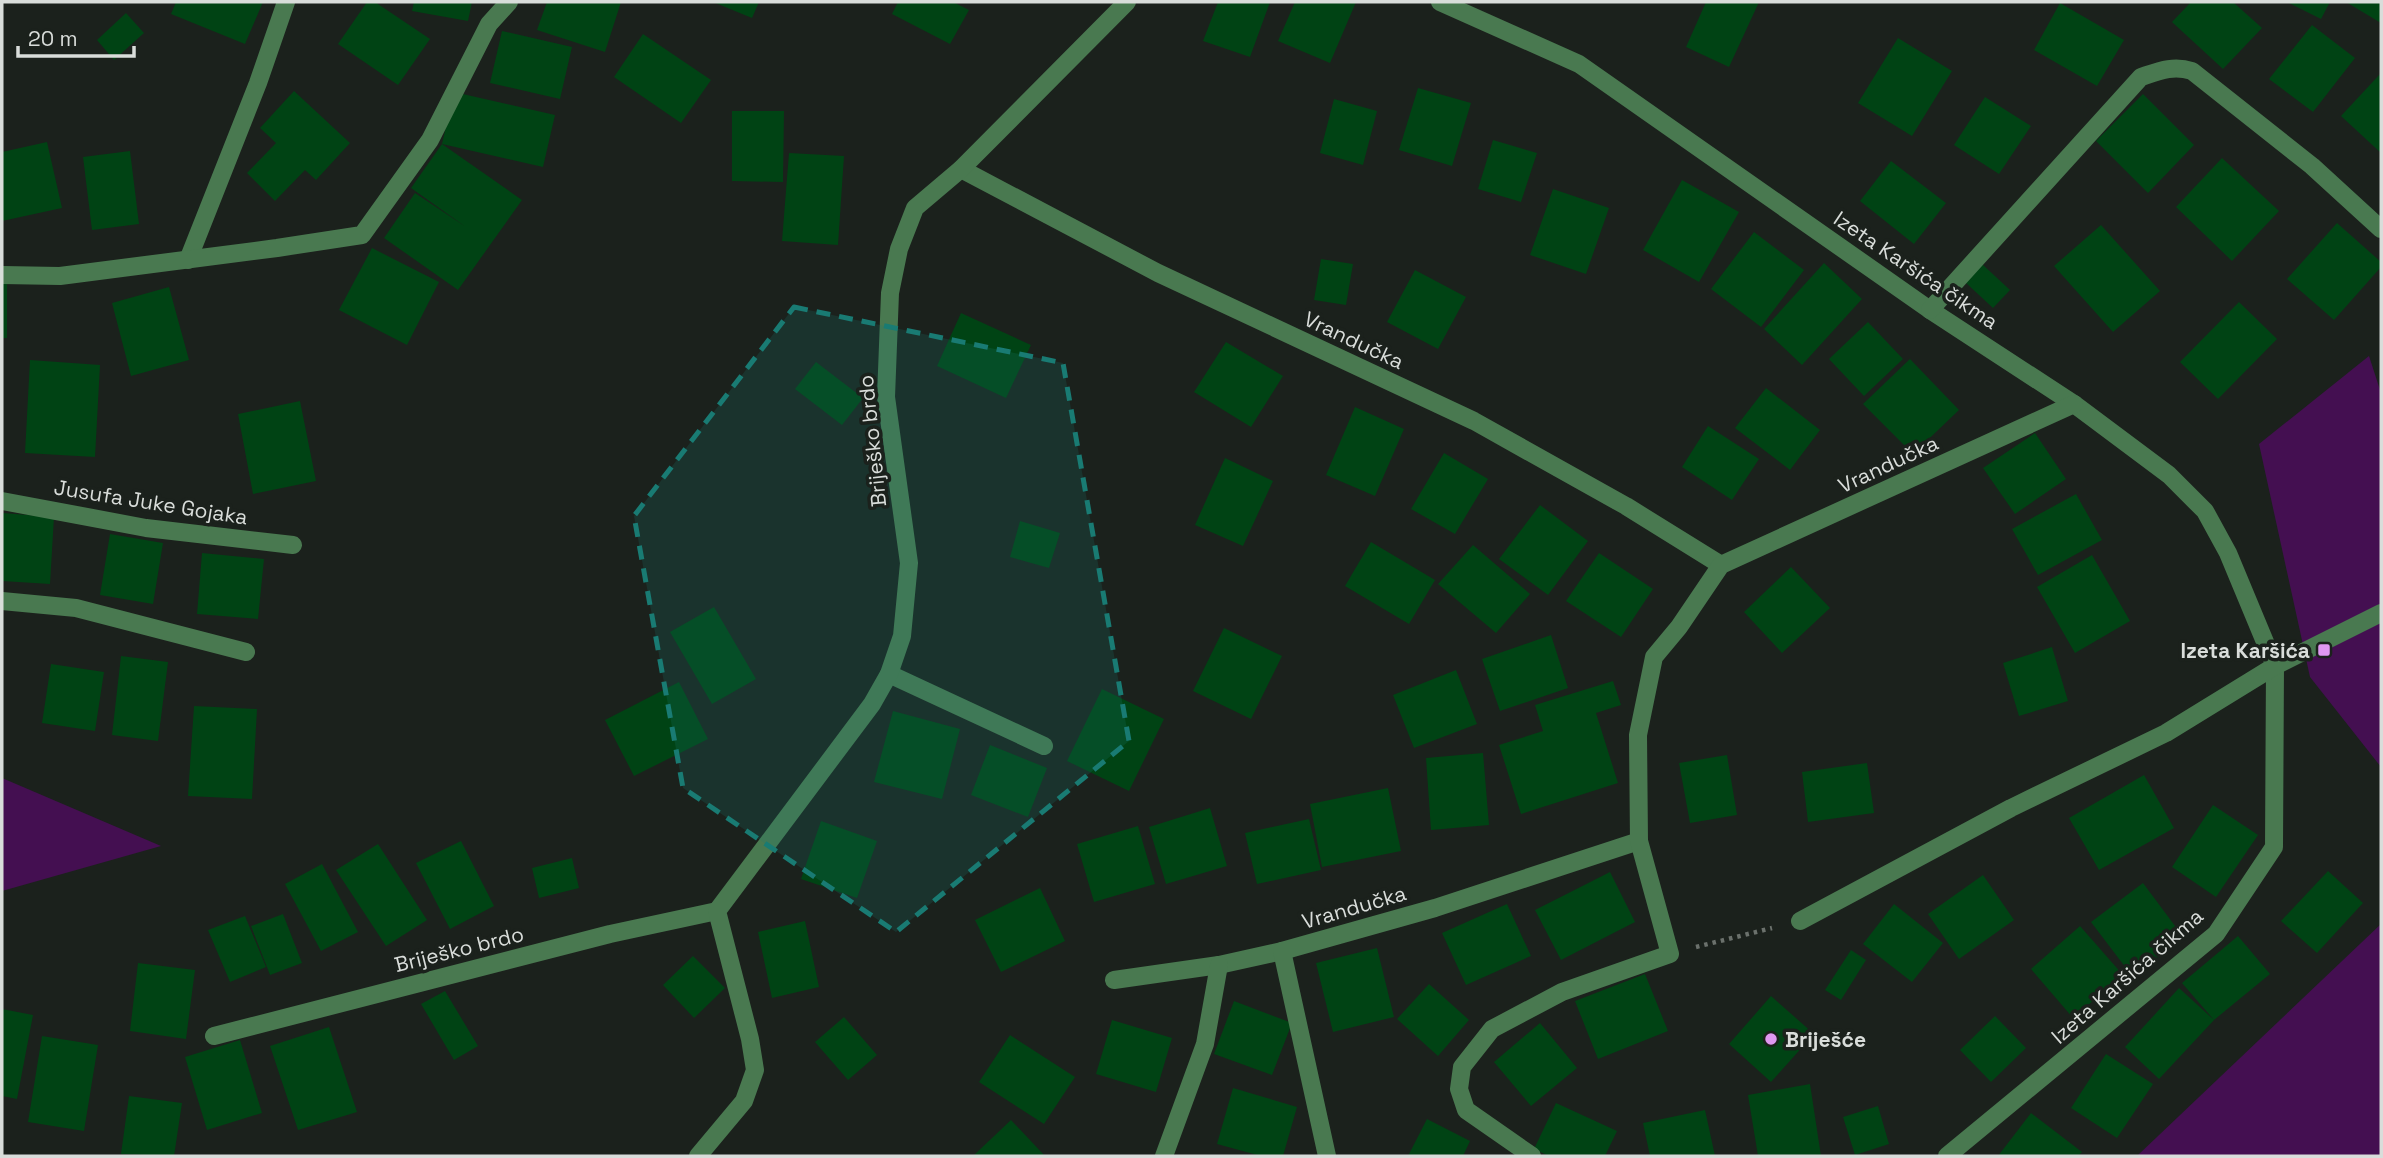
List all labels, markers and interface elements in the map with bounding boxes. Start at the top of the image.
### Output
scale bar [18,14,133,58]
text: 20 m [28,25,78,52]
street label: Izeta Karšića čikma [1829,205,2003,335]
street label: Vrandučka [1300,305,1408,375]
street label: Briješko brdo [852,374,892,508]
street label: Vrandučka [1834,429,1942,499]
street label: Jusufa Juke Gojaka [52,473,250,531]
place label: Izeta Karšića [2181,637,2310,664]
marker: Izeta Karšića [2316,642,2332,658]
street label: Vrandučka [1299,879,1409,935]
street label: Izeta Karšića čikma [2045,903,2209,1049]
street label: Briješko brdo [392,920,526,978]
place label: Briješće [1785,1026,1866,1053]
marker: Briješće [1763,1031,1779,1047]

